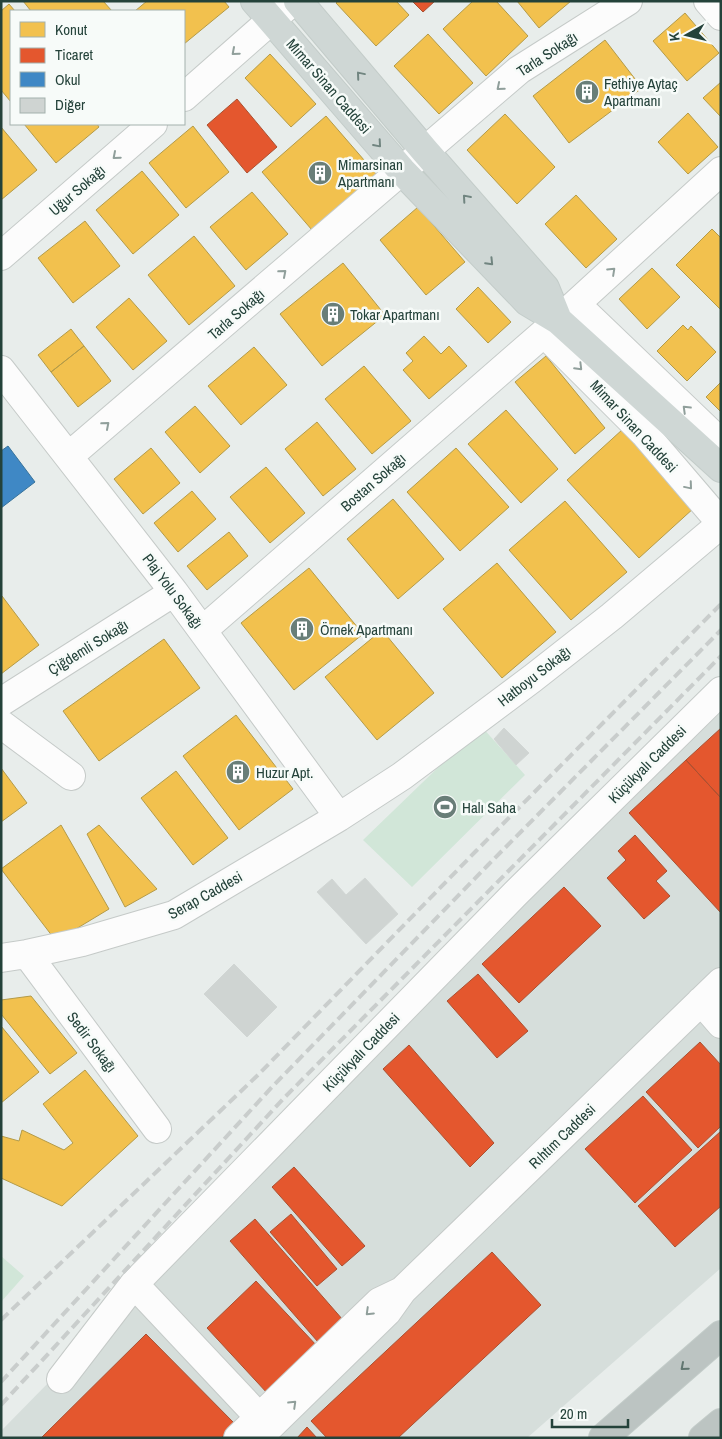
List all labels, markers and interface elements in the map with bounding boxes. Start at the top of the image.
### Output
legend [10,10,185,125]
north arrow [662,10,712,60]
text: Konut [55,19,88,40]
street label: Tarla Sokağı [513,27,581,81]
text: K [665,31,684,42]
street label: Mimar Sinan Caddesi [282,34,376,138]
text: Ticaret [55,44,94,65]
one-way arrow [231,47,240,56]
text: Okul [55,69,80,90]
one-way arrow [358,72,366,81]
place label: Fethiye Aytaç Apartmanı [603,73,678,111]
building icon: Fethiye Aytaç Apartmanı [574,79,600,105]
one-way arrow [497,81,506,90]
text: Diğer [55,94,85,115]
one-way arrow [373,138,381,147]
one-way arrow [113,150,122,159]
place label: Mimarsinan Apartmanı [337,154,403,192]
street label: Uğur Sokağı [44,160,110,220]
building icon: Mimarsinan Apartmanı [307,160,333,186]
one-way arrow [463,195,472,204]
one-way arrow [484,257,493,266]
one-way arrow [606,268,615,277]
one-way arrow [277,270,286,279]
street label: Tarla Sokağı [203,284,269,344]
building icon: Tokar Apartmanı [320,301,346,327]
place label: Tokar Apartmanı [350,304,440,325]
one-way arrow [573,361,582,370]
street label: Mimar Sinan Caddesi [586,375,682,477]
one-way arrow [682,406,691,415]
one-way arrow [100,422,109,430]
street label: Bostan Sokağı [336,448,410,516]
one-way arrow [684,480,692,489]
street label: Plaj Yolu Sokağı [138,549,208,633]
street label: Çiğdemli Sokağı [44,614,132,680]
building icon: Örnek Apartmanı [289,616,315,642]
place label: Örnek Apartmanı [320,619,413,640]
street label: Hatboyu Sokağı [493,641,575,711]
street label: Küçükyalı Caddesi [603,720,691,808]
building icon: Huzur Apt. [225,759,251,785]
place label: Huzur Apt. [256,762,313,783]
sports icon: Halı Saha [432,794,458,820]
place label: Halı Saha [462,797,516,818]
street label: Serap Caddesi [164,866,246,924]
street label: Sedir Sokağı [62,1007,122,1077]
street label: Küçükyalı Caddesi [318,1008,404,1096]
street label: Rıhtım Caddesi [524,1099,600,1173]
one-way arrow [366,1306,375,1315]
one-way arrow [681,1361,690,1370]
scale bar [552,1396,628,1428]
one-way arrow [287,1401,296,1410]
text: 20 m [560,1403,587,1424]

